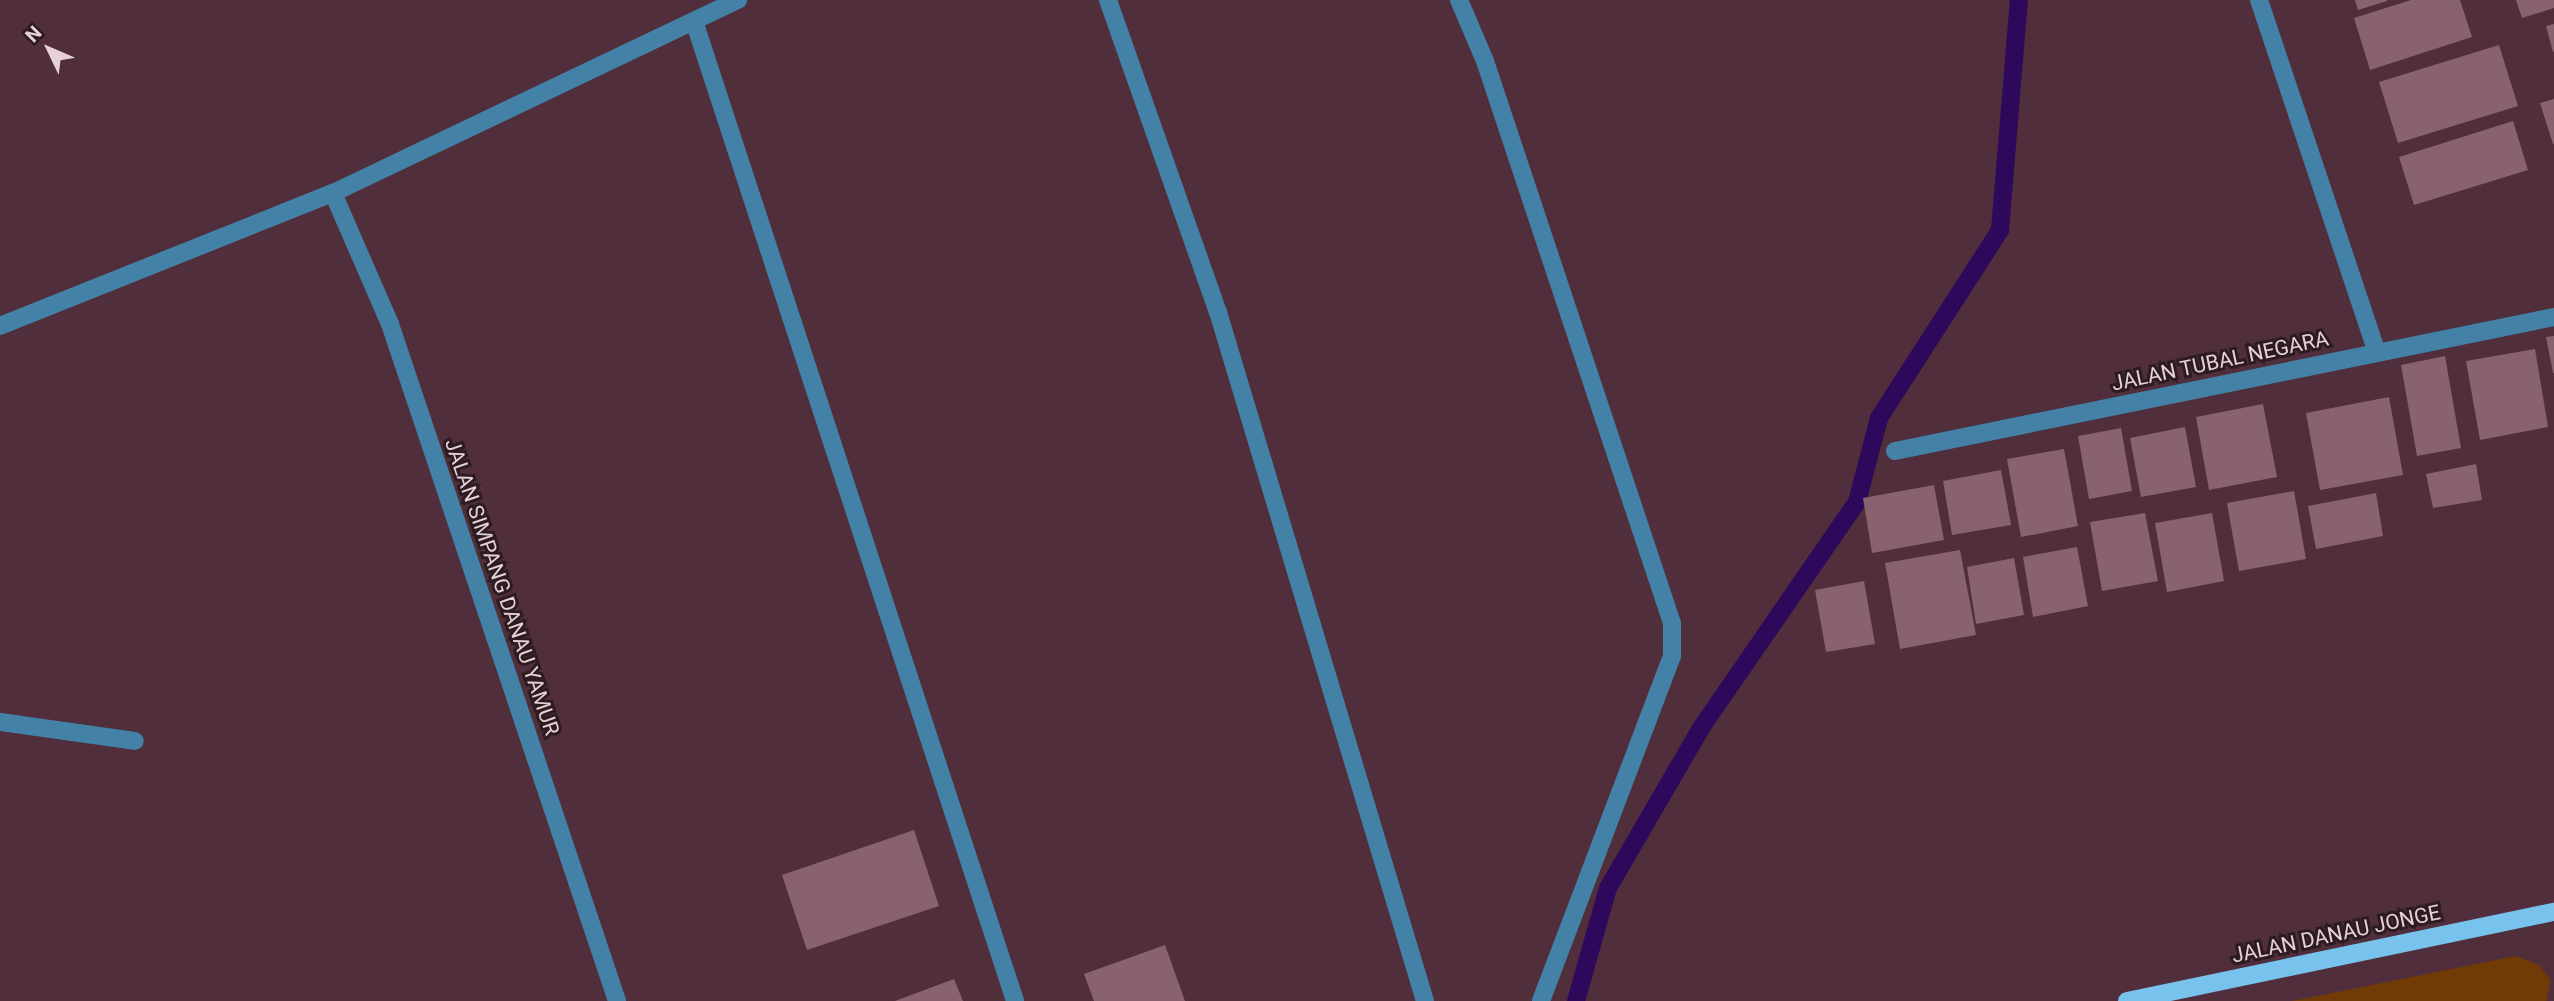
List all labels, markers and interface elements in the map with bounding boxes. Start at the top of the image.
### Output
north arrow [14,14,84,84]
text: N [21,21,46,47]
street label: JALAN TUBAL NEGARA [2109,326,2331,396]
street label: JALAN SIMPANG DANAU YAMUR [439,435,565,739]
street label: JALAN DANAU JONGE [2229,900,2443,968]

